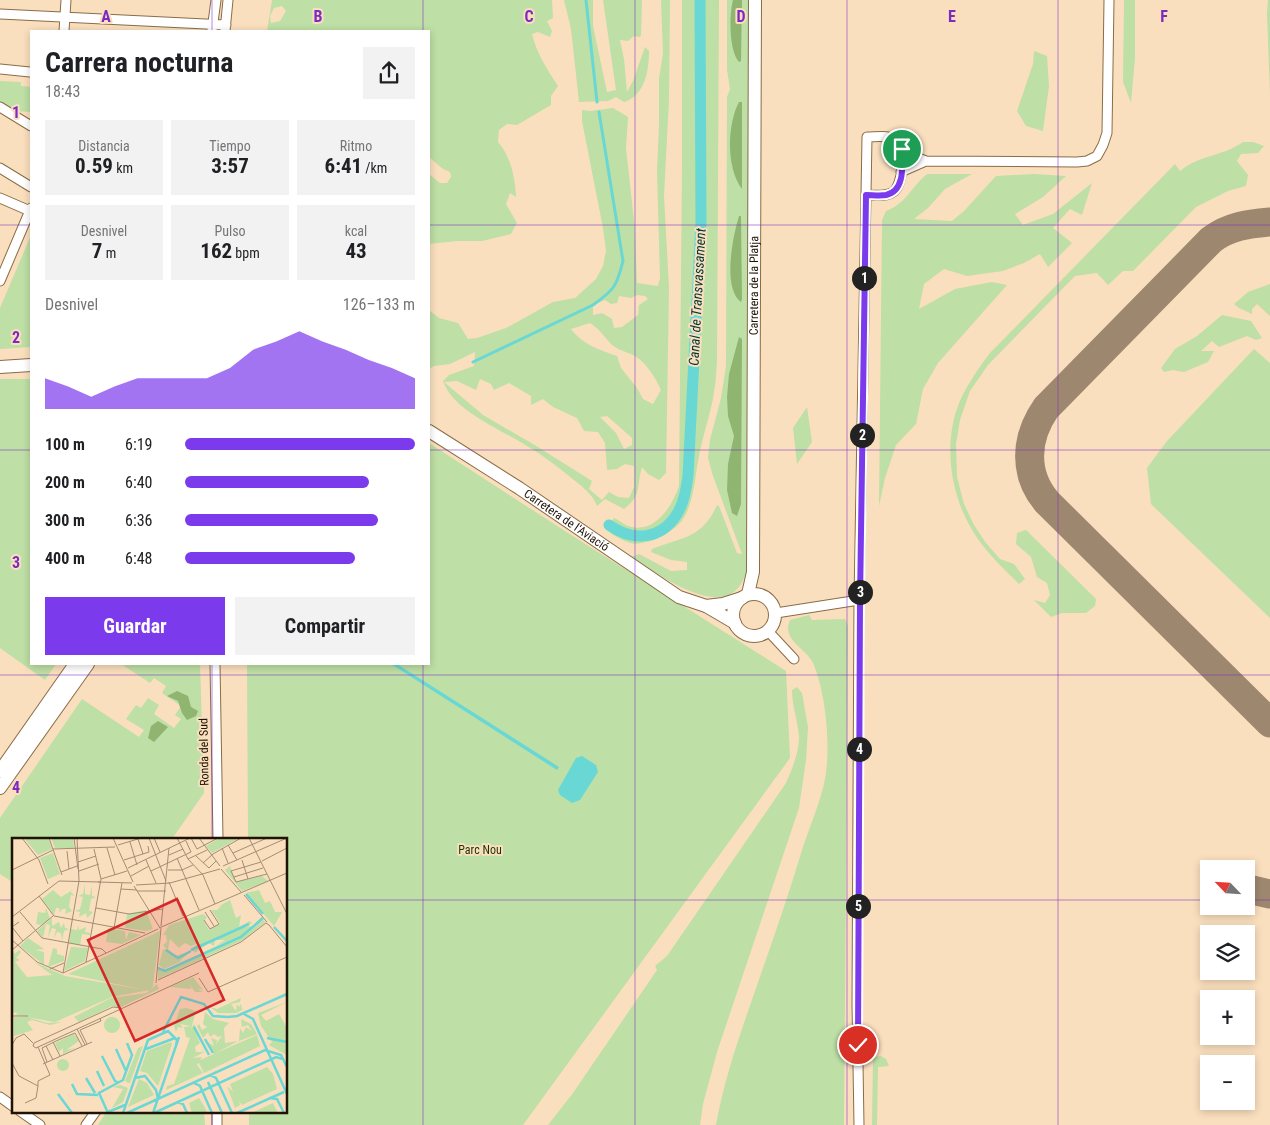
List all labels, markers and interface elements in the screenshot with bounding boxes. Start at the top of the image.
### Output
text: A [101,7,111,26]
text: B [314,7,323,26]
text: C [524,7,534,26]
text: D [736,7,746,26]
text: E [948,7,956,26]
text: F [1160,7,1168,26]
text: Carrera nocturna [45,46,234,79]
button: share [363,47,415,99]
text: 18:43 [45,82,80,101]
text: 1 [12,103,20,122]
pin [881,128,923,170]
icon: arrive [888,135,916,163]
text: Distancia [78,138,130,154]
text: Tiempo [209,138,251,154]
text: Ritmo [340,138,372,154]
text: 0.59 [75,154,113,178]
text: 3:57 [211,154,249,178]
text: 6:41 [325,154,362,178]
text: km [113,160,133,176]
text: /km [362,160,387,176]
text: Desnivel [81,223,127,239]
text: Pulso [214,223,246,239]
text: kcal [345,223,367,239]
water label: Canal de Transvassament [685,227,709,366]
street label: Carretera de la Platja [747,236,761,335]
text: 7 [92,239,102,263]
text: 162 [200,239,232,263]
text: 43 [345,239,367,263]
text: m [102,245,116,261]
text: bpm [232,245,260,261]
pin: 1 [852,266,876,290]
text: 1 [861,270,868,286]
text: Desnivel [45,295,98,314]
text: 126–133 m [343,295,415,314]
text: 2 [12,328,20,347]
pin: 2 [850,422,874,448]
text: 2 [859,427,866,443]
text: 100 m [45,435,85,454]
text: 6:19 [125,435,152,454]
text: 200 m [45,473,85,492]
text: 6:40 [125,473,152,492]
street label: Carretera de l'Aviació [521,487,612,554]
text: 300 m [45,511,85,530]
text: 6:36 [125,511,152,530]
text: 400 m [45,549,85,568]
text: 6:48 [125,549,152,568]
text: 3 [12,553,20,572]
pin: 3 [848,580,872,604]
text: 3 [857,584,864,600]
button: Guardar [45,597,225,655]
button: Compartir [235,597,415,655]
street label: Ronda del Sud [196,718,212,786]
pin: 4 [846,736,872,762]
text: 4 [856,741,863,757]
text: 4 [12,778,20,797]
inset map [12,838,288,1112]
park label: Parc Nou [458,843,502,857]
north arrow [1200,860,1255,915]
map controls [1200,860,1255,1110]
pin: 5 [846,894,870,918]
text: 5 [855,898,862,914]
button: layers [1200,925,1255,980]
button: + [1200,990,1255,1045]
pin [837,1024,879,1066]
icon: check [844,1031,872,1059]
button: − [1200,1055,1255,1110]

